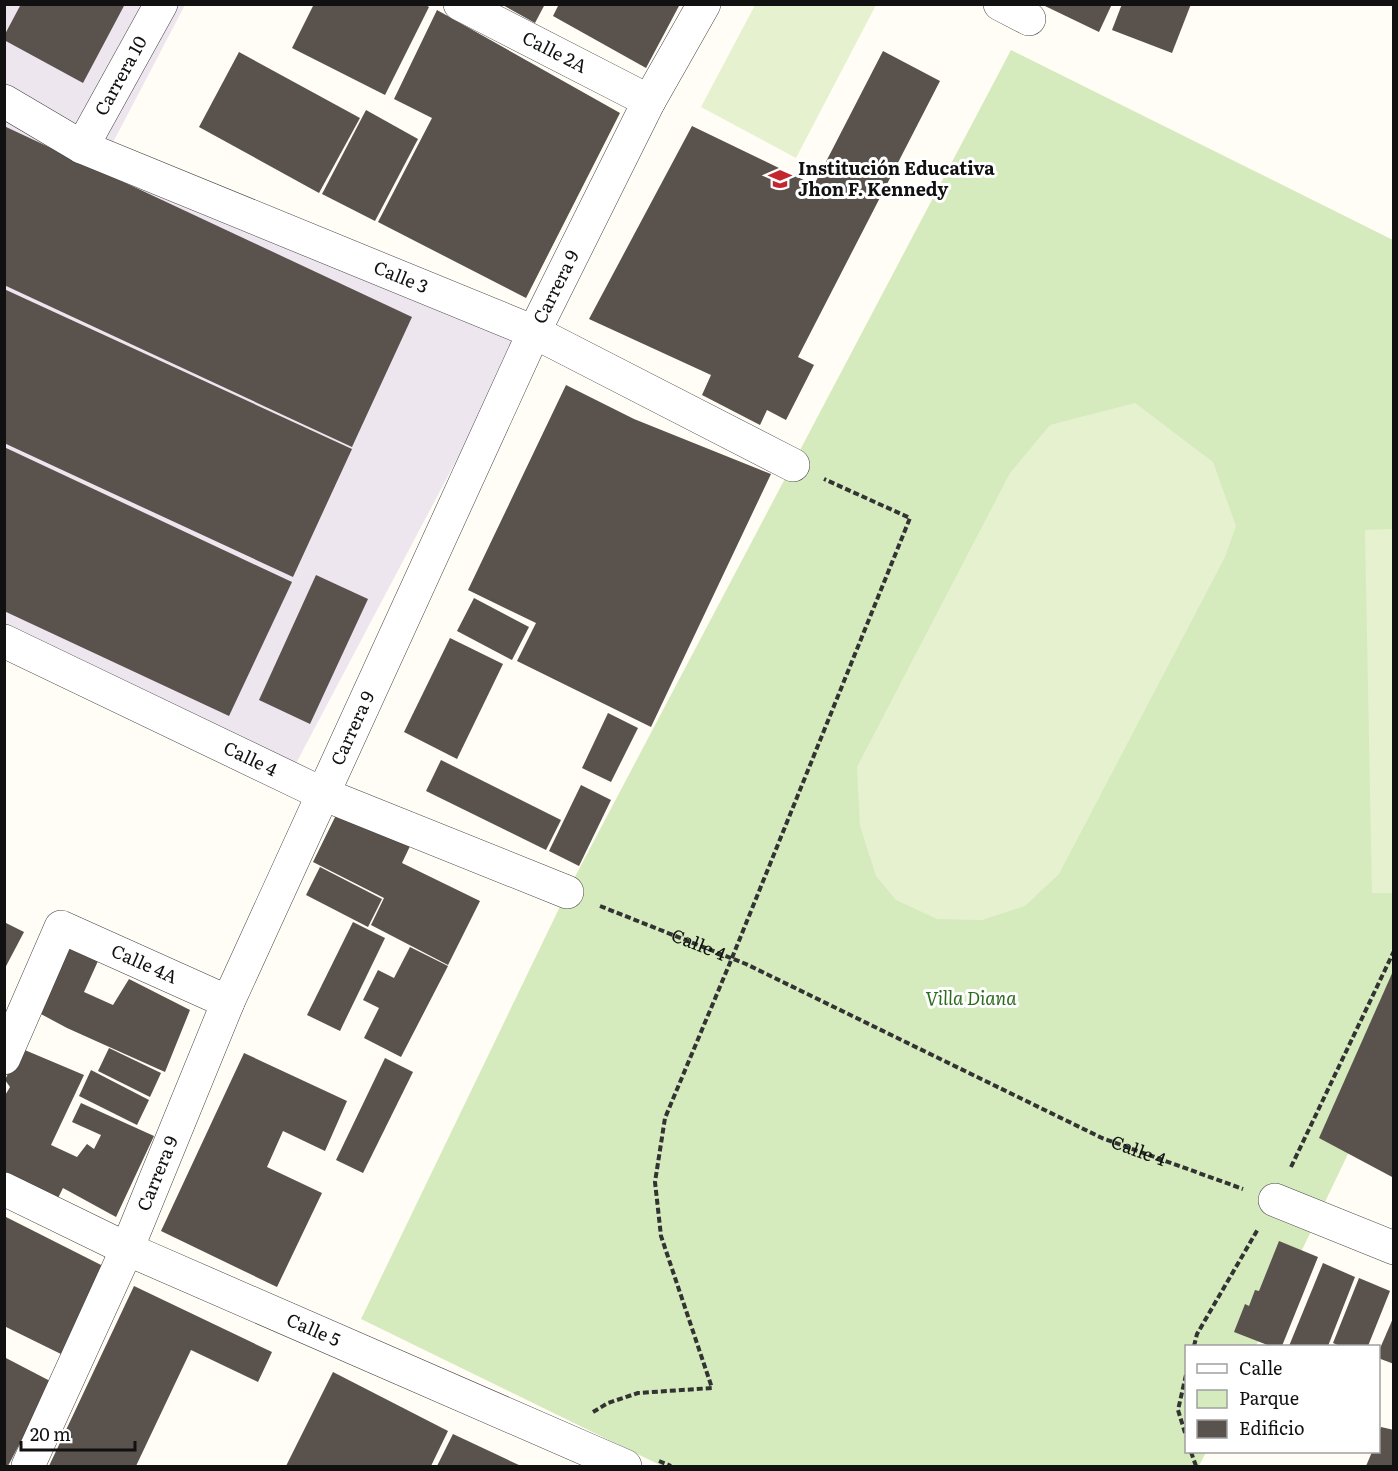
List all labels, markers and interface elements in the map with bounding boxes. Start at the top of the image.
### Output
street label: Calle 2A [518,23,592,79]
street label: Carrera 10 [87,31,153,120]
place label: Institución Educativa Jhon F. Kennedy [798,154,995,202]
school or university icon: Institución Educativa Jhon F. Kennedy [767,166,793,192]
street label: Carrera 9 [525,245,585,328]
street label: Calle 3 [370,253,433,299]
street label: Carrera 9 [323,686,380,770]
street label: Calle 4 [219,733,282,782]
street label: Calle 4 [668,921,731,967]
street label: Calle 4A [107,936,182,990]
park label: Villa Diana [925,984,1017,1011]
street label: Calle 4 [1108,1127,1170,1172]
street label: Carrera 9 [129,1131,184,1215]
street label: Calle 5 [283,1305,345,1352]
legend [1185,1345,1380,1453]
text: Calle [1239,1354,1282,1381]
text: Parque [1239,1384,1299,1411]
scale bar [21,1414,135,1452]
text: Edificio [1239,1414,1305,1441]
text: 20 m [30,1420,71,1447]

